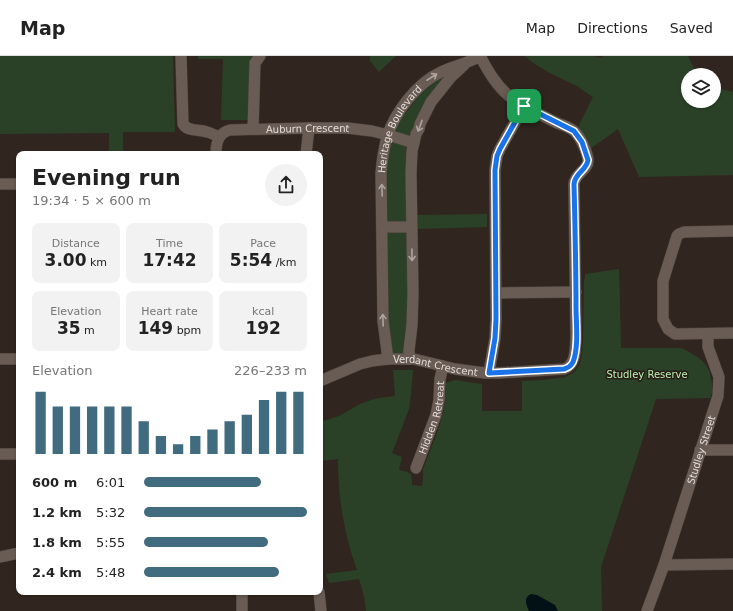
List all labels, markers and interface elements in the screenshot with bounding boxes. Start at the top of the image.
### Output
text: Map [20,17,65,39]
text: Map [526,20,555,36]
text: Directions [577,20,648,36]
text: Saved [670,20,713,36]
map controls [681,68,721,108]
button: layers [681,68,721,108]
one-way arrow [427,73,438,81]
street label: Heritage Boulevard [376,83,424,173]
pin [507,89,541,123]
icon: arrive [513,95,535,117]
one-way arrow [415,120,423,132]
street label: Auburn Crescent [266,123,350,135]
button: share [265,164,307,206]
text: Evening run [32,165,181,190]
one-way arrow [378,184,386,197]
text: 19:34 · 5 × 600 m [32,193,151,208]
text: Distance [52,237,100,250]
text: Time [156,237,183,250]
text: Pace [250,237,276,250]
one-way arrow [408,248,416,261]
text: 3.00 [45,250,87,270]
text: 17:42 [142,250,197,270]
text: 5:54 [230,250,272,270]
text: km [87,256,107,269]
text: /km [272,256,296,269]
text: Elevation [50,305,101,318]
text: Heart rate [141,305,198,318]
text: kcal [252,305,274,318]
one-way arrow [380,314,387,327]
text: 35 [57,318,81,338]
text: 149 [138,318,173,338]
text: 192 [245,318,281,338]
text: m [81,324,95,337]
text: bpm [173,324,201,337]
street label: Verdant Crescent [393,354,479,378]
text: Elevation [32,363,92,378]
text: 226–233 m [234,363,307,378]
park label: Studley Reserve [606,369,688,380]
street label: Hidden Retreat [417,381,446,456]
street label: Studley Street [685,414,717,486]
text: 600 m [32,475,77,490]
text: 6:01 [96,475,125,490]
text: 1.2 km [32,505,82,520]
text: 5:32 [96,505,125,520]
text: 1.8 km [32,535,82,550]
text: 5:55 [96,535,125,550]
text: 2.4 km [32,565,82,580]
text: 5:48 [96,565,125,580]

